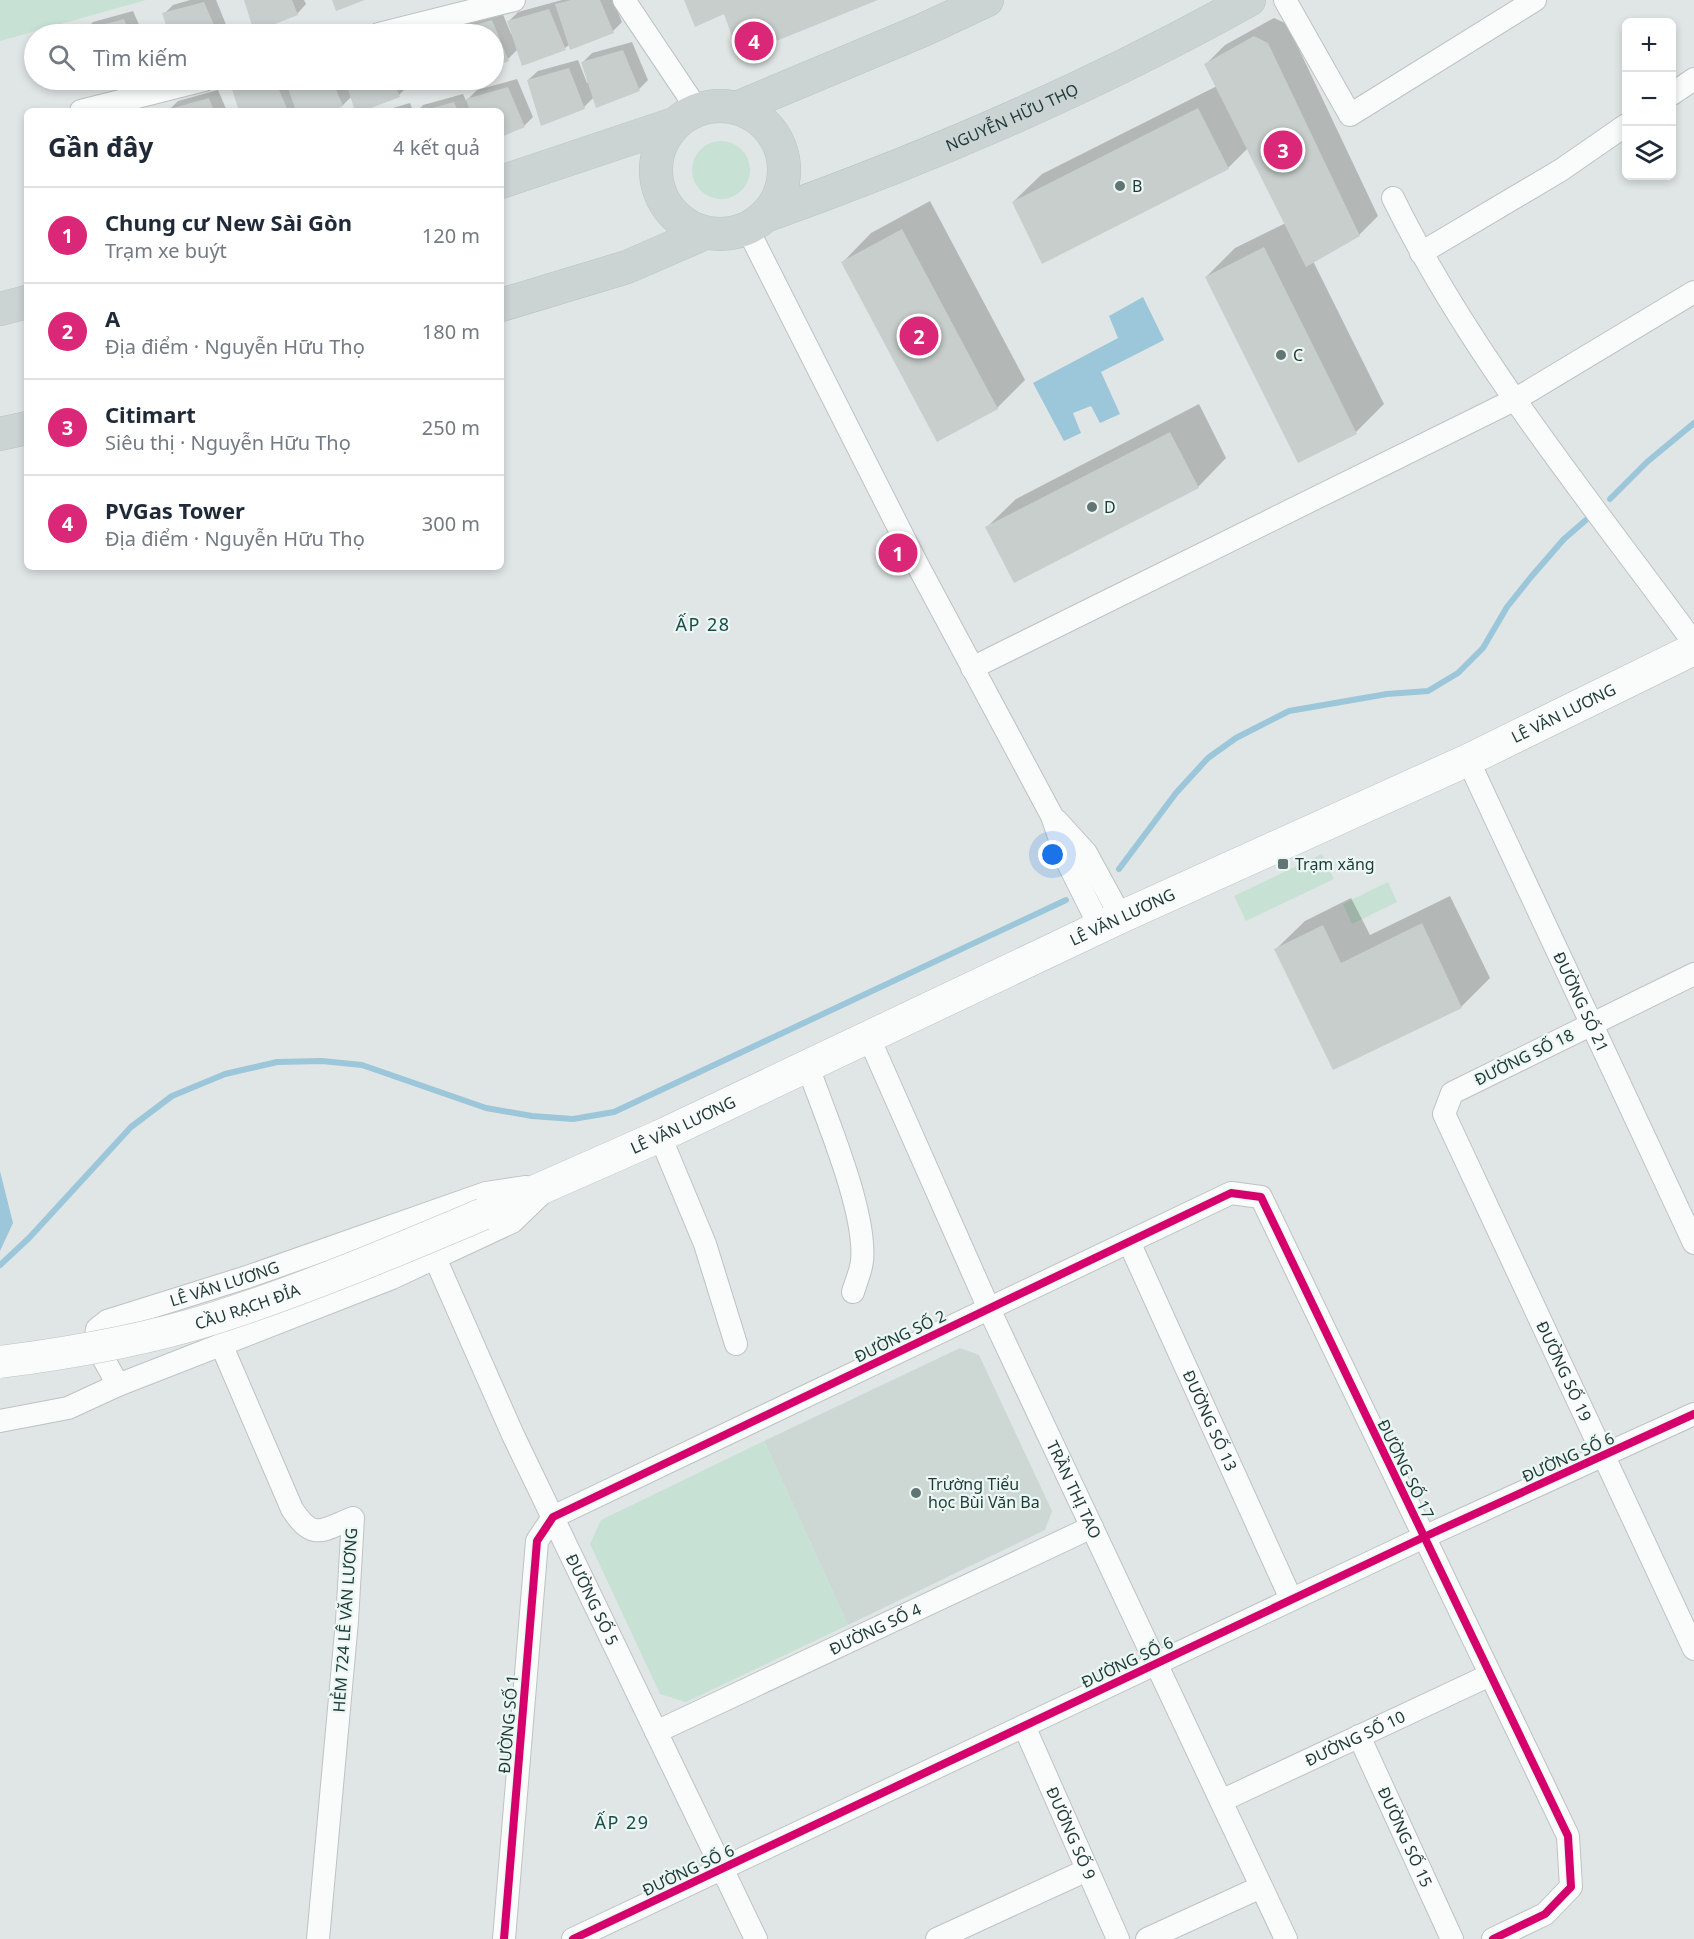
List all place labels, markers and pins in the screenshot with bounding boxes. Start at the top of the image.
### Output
pin: 4 [734,18,774,63]
pin: 3 [1264,128,1302,172]
place label: B [1132,175,1142,197]
marker: B [1113,179,1127,193]
pin: 2 [900,314,938,358]
place label: C [1293,344,1303,366]
marker: C [1274,348,1288,362]
place label: D [1104,496,1116,518]
marker: D [1085,500,1099,514]
pin: 1 [878,530,918,576]
place label: Trạm xăng [1295,853,1375,875]
marker: Trạm xăng [1276,857,1290,871]
place label: Trường Tiểu học Bùi Văn Ba [928,1473,1040,1513]
marker: Trường Tiểu học Bùi Văn Ba [909,1486,923,1500]

